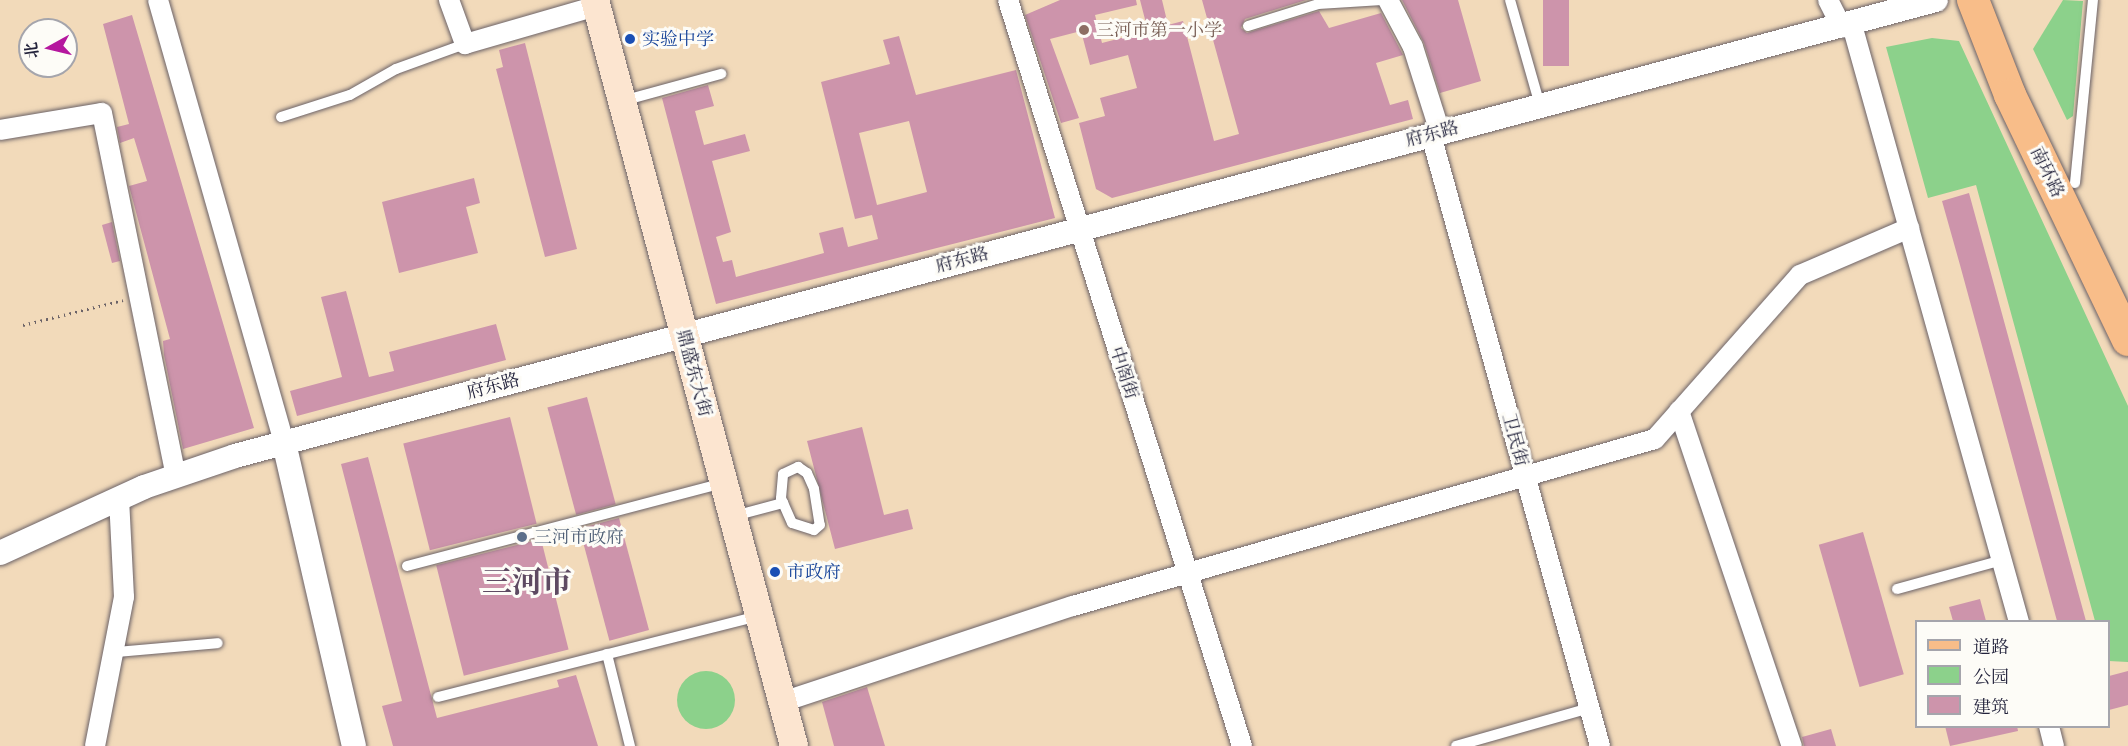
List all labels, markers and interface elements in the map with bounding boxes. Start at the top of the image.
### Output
north arrow [18,18,78,78]
place label: 三河市第一小学 [1096,19,1222,41]
marker: 三河市第一小学 [1077,23,1091,37]
place label: 实验中学 [642,28,714,50]
marker: 实验中学 [623,32,637,46]
text: 北 [20,41,44,60]
street label: 府东路 [1403,117,1461,151]
street label: 南环路 [2025,143,2069,201]
street label: 府东路 [933,243,991,277]
street label: 鼎盛东大街 [672,327,716,419]
street label: 中阁街 [1105,344,1143,402]
street label: 府东路 [464,369,522,403]
street label: 卫民街 [1498,411,1532,469]
place label: 三河市政府 [534,526,624,548]
marker: 三河市政府 [515,530,529,544]
place label: 市政府 [787,561,841,583]
district label: 三河市 [482,564,572,600]
marker: 市政府 [768,565,782,579]
legend [1915,620,2110,728]
text: 道路 [1973,635,2009,659]
text: 公园 [1973,665,2009,689]
text: 建筑 [1973,695,2009,719]

